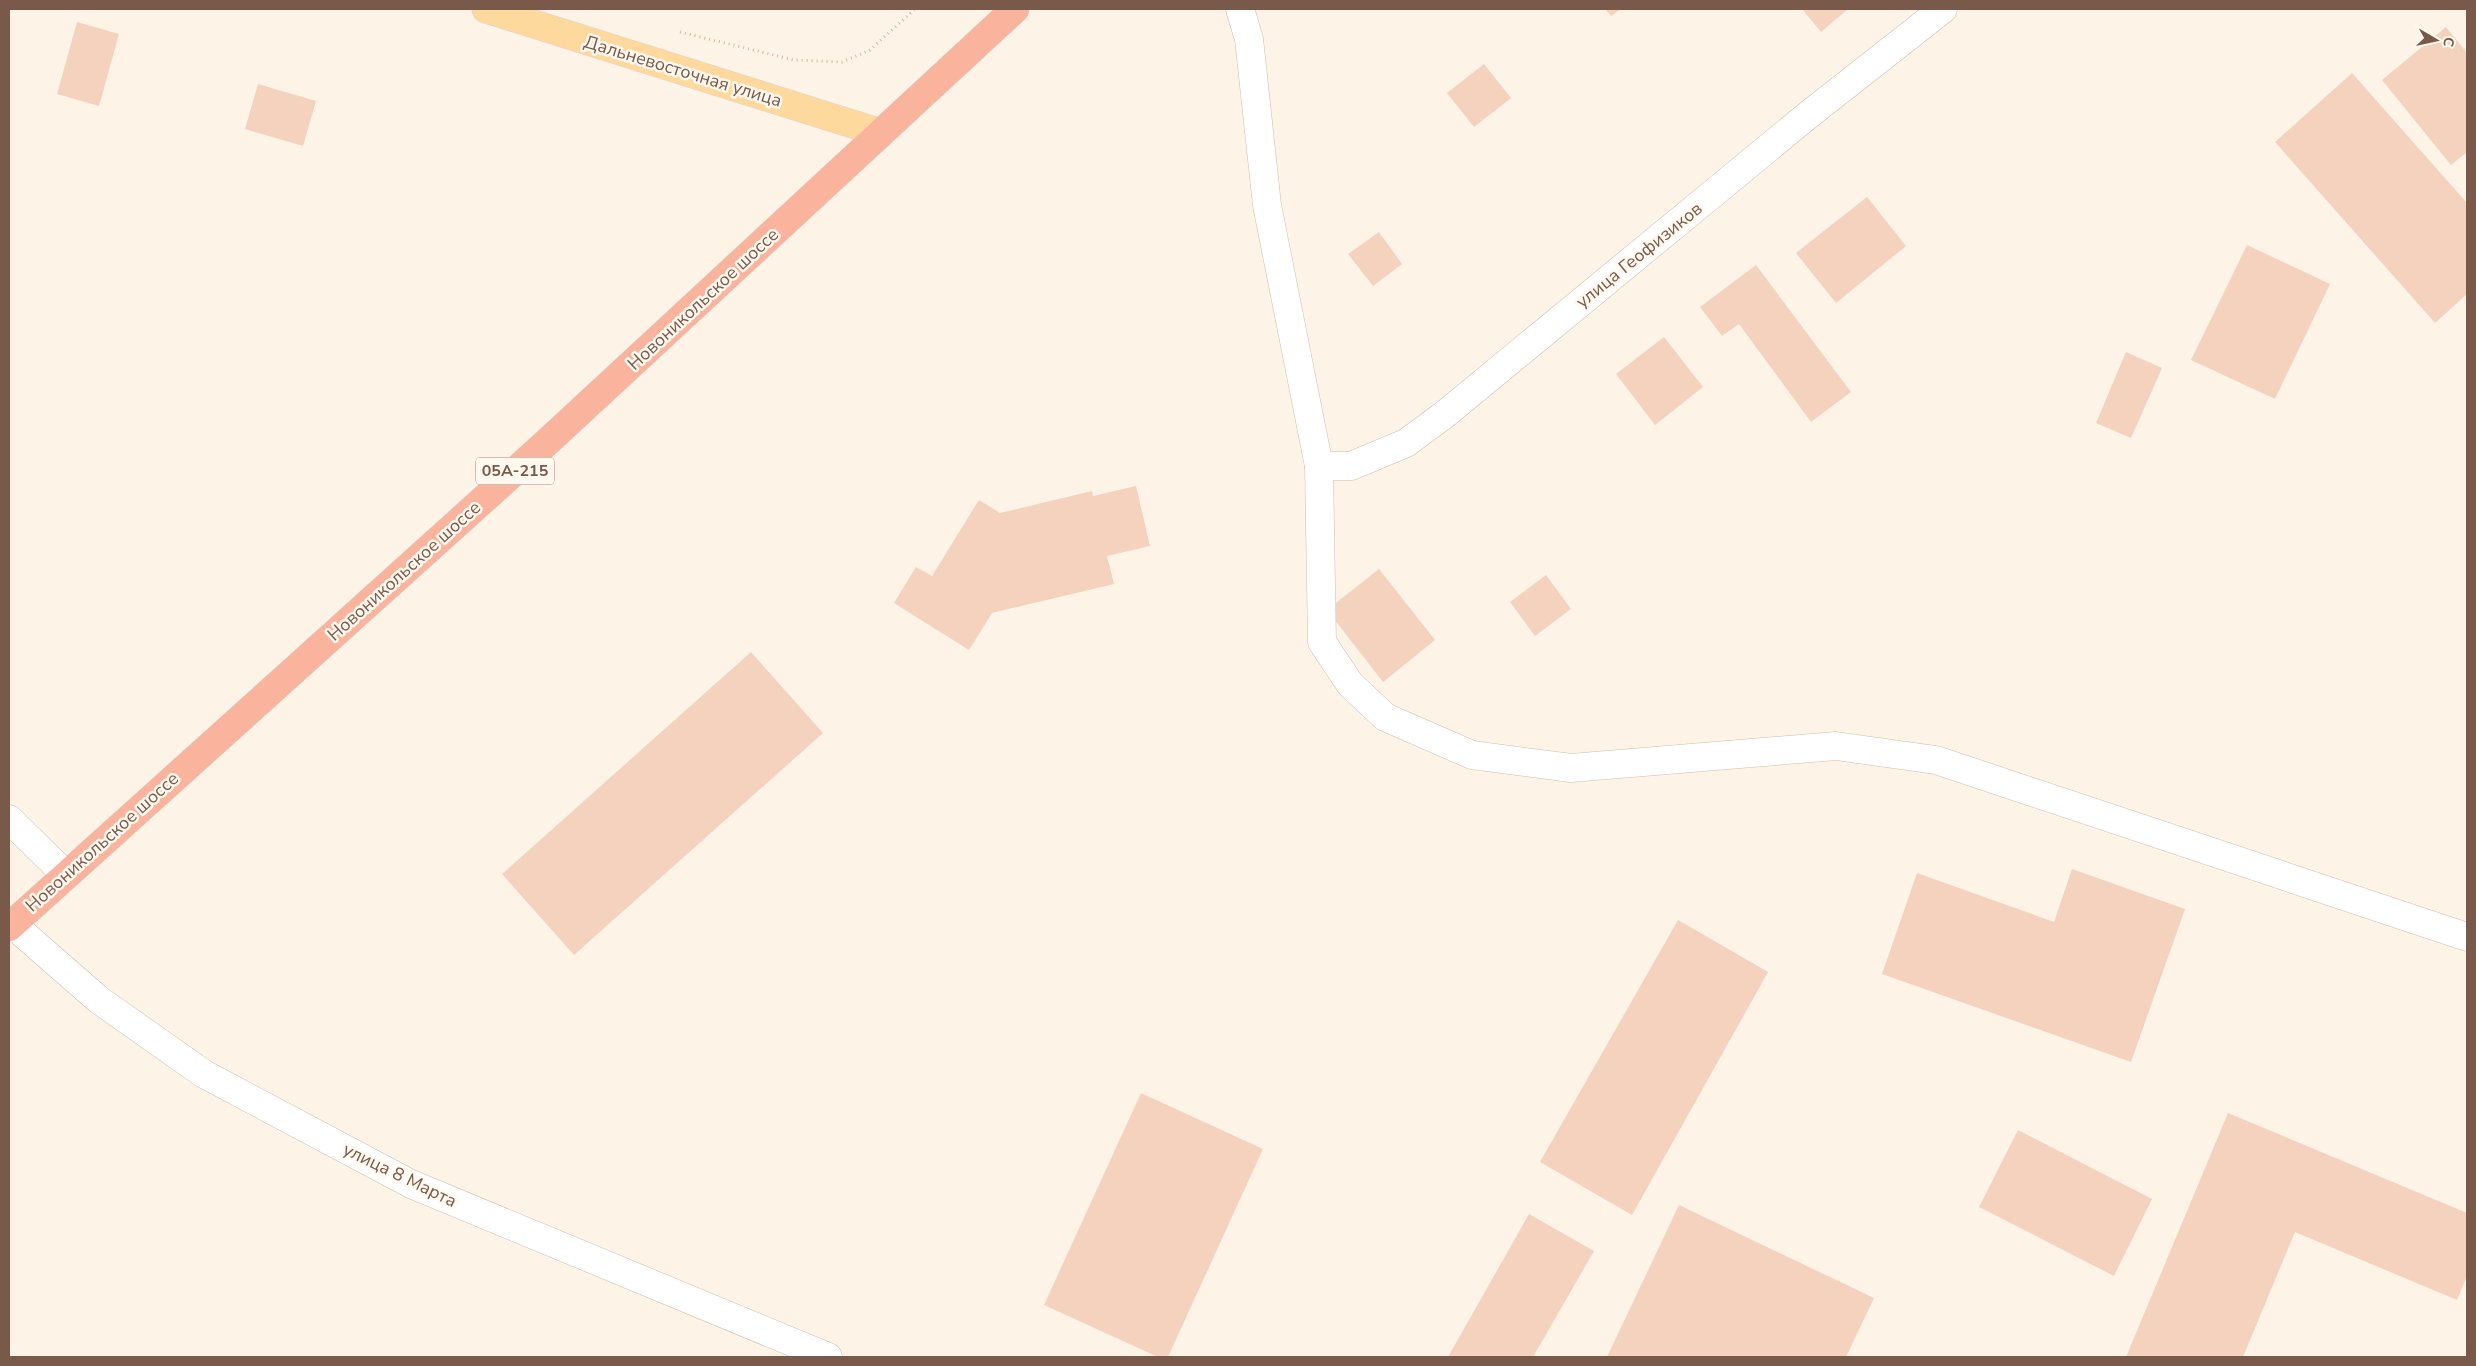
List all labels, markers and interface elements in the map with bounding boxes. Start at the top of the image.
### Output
north arrow [2411,15,2461,65]
street label: Дальневосточная улица [581,29,785,113]
text: С [2438,36,2458,49]
street label: улица Геофизиков [1571,196,1707,313]
street label: Новоникольское шоссе [622,223,784,375]
road number: 05А-215 [476,458,554,484]
street label: Новоникольское шоссе [322,496,486,646]
street label: Новоникольское шоссе [20,767,184,917]
street label: улица 8 Марта [339,1137,461,1213]

